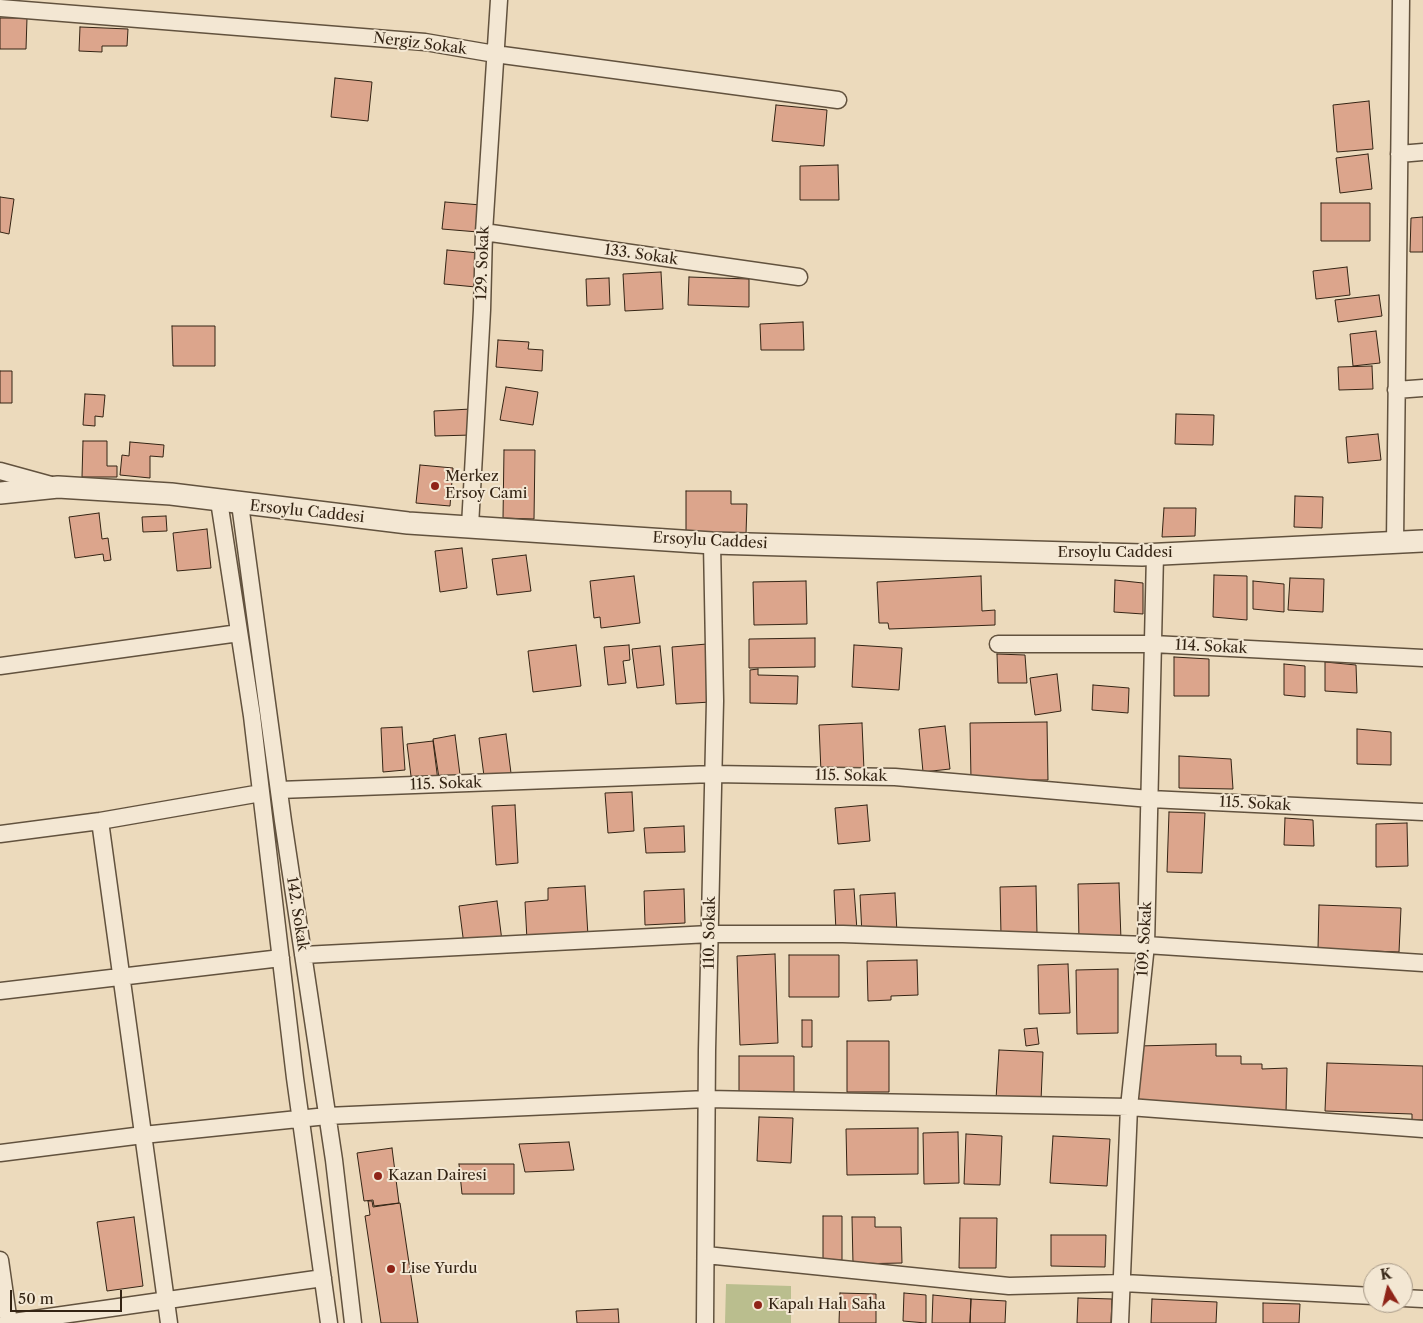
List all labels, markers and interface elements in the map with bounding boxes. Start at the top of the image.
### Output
street label: Nergiz Sokak [372,29,468,59]
street label: 129. Sokak [473,226,493,300]
street label: 133. Sokak [603,241,679,269]
place label: Merkez Ersoy Cami [445,468,527,503]
marker: Merkez Ersoy Cami [429,480,441,492]
street label: Ersoylu Caddesi [249,497,365,527]
street label: Ersoylu Caddesi [652,529,768,553]
street label: Ersoylu Caddesi [1057,544,1173,562]
street label: 114. Sokak [1174,636,1248,658]
street label: 115. Sokak [815,766,887,786]
street label: 115. Sokak [410,774,482,794]
street label: 115. Sokak [1219,793,1291,815]
street label: 142. Sokak [282,876,312,952]
street label: 110. Sokak [700,896,720,970]
street label: 109. Sokak [1134,901,1156,977]
place label: Kazan Dairesi [388,1167,487,1185]
marker: Kazan Dairesi [372,1170,384,1182]
place label: Lise Yurdu [401,1260,478,1278]
marker: Lise Yurdu [385,1263,397,1275]
north arrow [1363,1263,1413,1313]
text: K [1379,1264,1393,1284]
scale bar [12,1280,125,1312]
text: 50 m [18,1289,54,1308]
place label: Kapalı Halı Saha [768,1296,886,1314]
marker: Kapalı Halı Saha [752,1299,764,1311]

